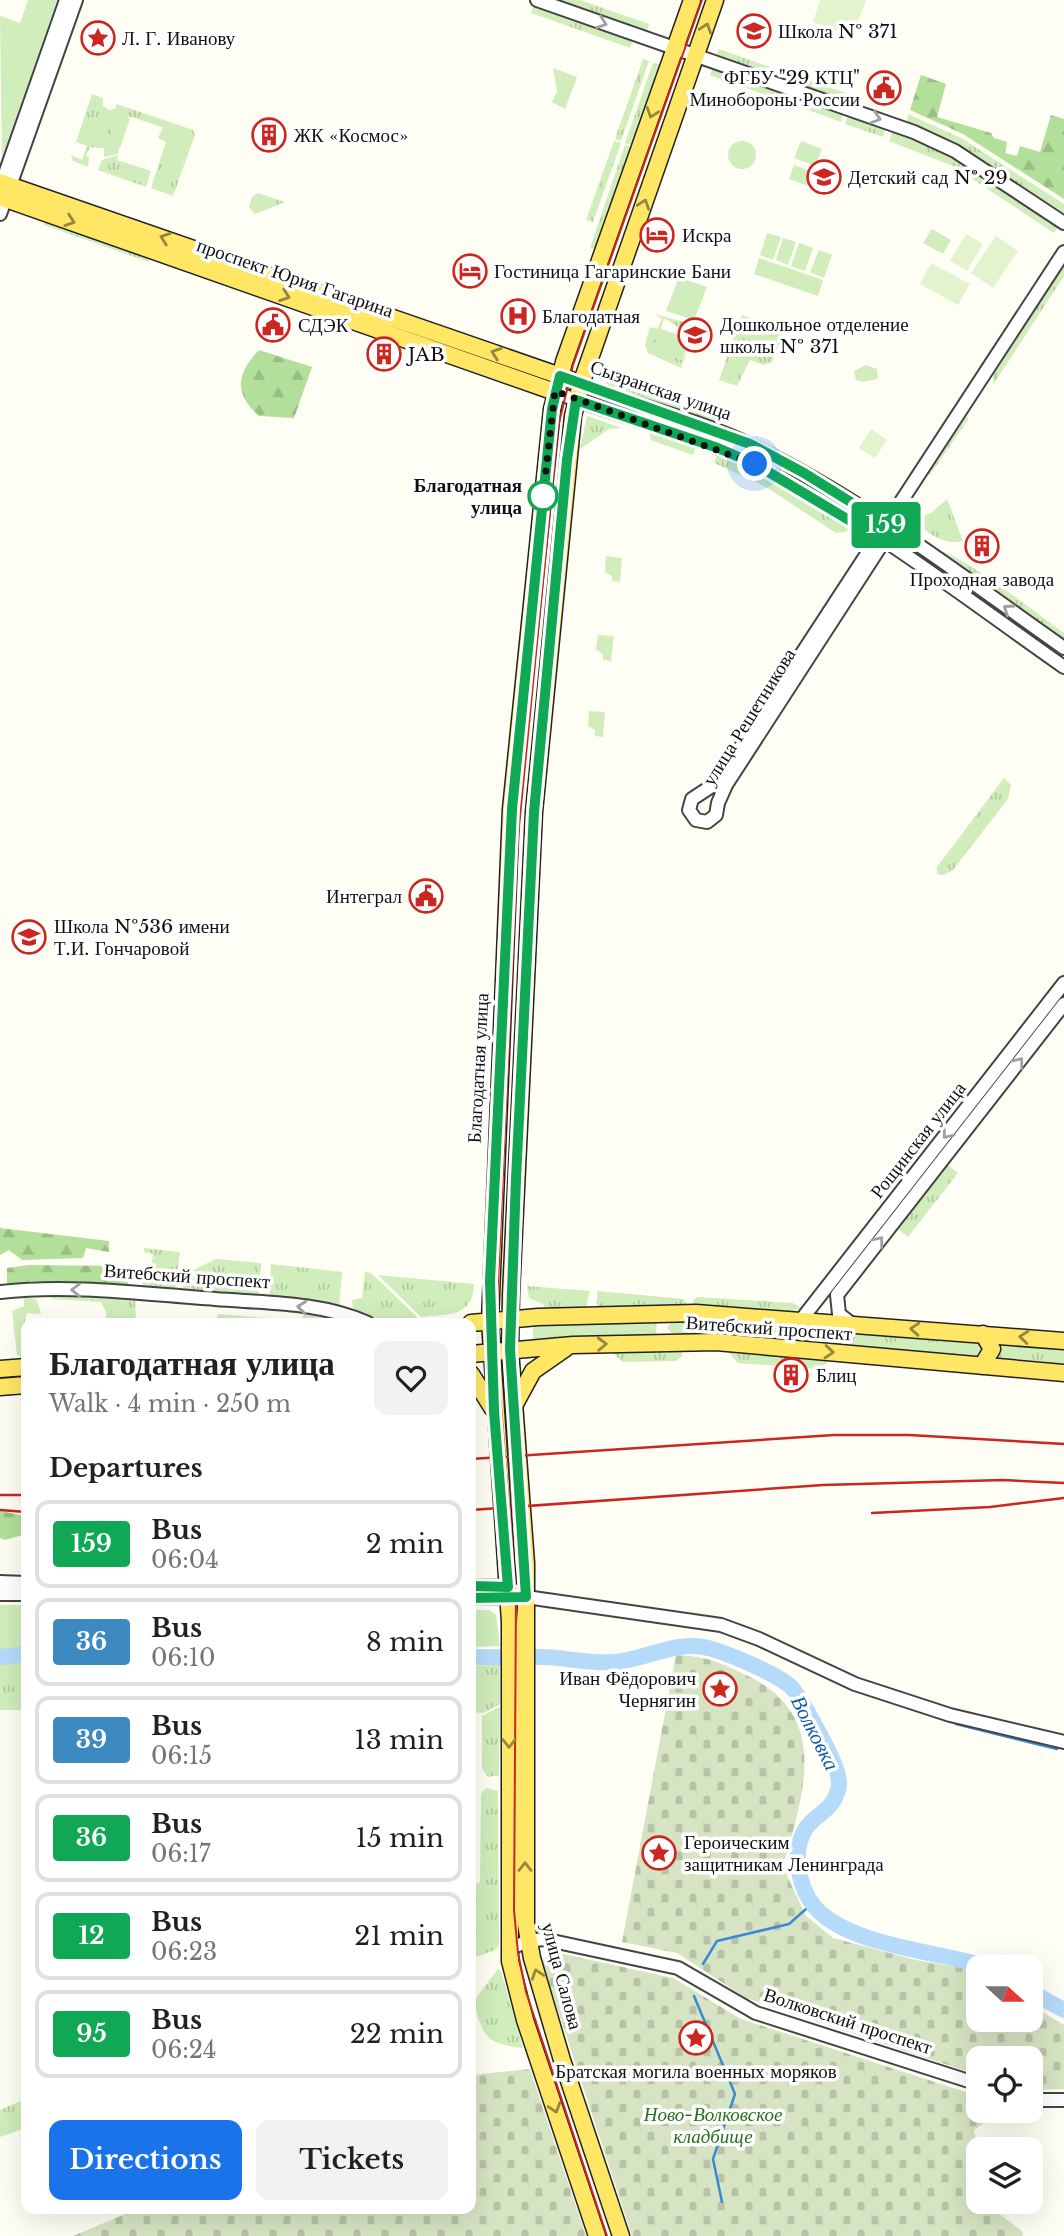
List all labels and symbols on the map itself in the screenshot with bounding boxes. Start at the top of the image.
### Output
school or university icon: Школа № 371 [735,12,773,50]
one-way arrow [595,15,607,29]
place icon: Л. Г. Иванову [79,19,117,57]
place label: Школа № 371 [778,20,898,43]
one-way arrow [698,22,712,34]
place label: Л. Г. Иванову [122,27,236,50]
place label: ФГБУ "29 КТЦ" Минобороны России [689,66,860,111]
public building icon: ФГБУ "29 КТЦ" Минобороны России [865,69,903,107]
one-way arrow [646,106,660,118]
one-way arrow [870,110,882,125]
building icon: ЖК «Космос» [250,116,288,154]
place label: ЖК «Космос» [294,124,408,147]
school or university icon: Детский сад № 29 [805,158,843,196]
place label: Детский сад № 29 [848,166,1008,189]
one-way arrow [636,198,650,210]
one-way arrow [63,213,75,227]
hotel icon: Искра [638,216,676,254]
place label: Искра [682,224,732,247]
one-way arrow [160,232,172,246]
street label: проспект Юрия Гагарина [194,234,397,323]
hotel icon: Гостиница Гагаринские Бани [451,252,489,290]
place label: Гостиница Гагаринские Бани [494,260,731,283]
one-way arrow [278,288,290,302]
hospital icon: Благодатная [499,297,537,335]
place label: Благодатная [542,305,640,328]
public building icon: СДЭК [254,306,292,344]
place label: Дошкольное отделение школы № 371 [720,313,909,358]
place label: СДЭК [298,314,349,337]
school or university icon: Дошкольное отделение школы № 371 [676,316,714,354]
building icon: JAB [365,335,403,373]
place label: JAB [405,343,445,366]
one-way arrow [490,347,502,361]
street label: Сызранская улица [587,355,735,425]
your location [737,446,772,481]
place label: Благодатная улица [414,474,522,519]
marker: Благодатная улица [528,481,558,511]
line badge: 159 [846,502,926,548]
building icon: Проходная завода [963,527,1001,565]
place label: Проходная завода [910,568,1055,591]
one-way arrow [1003,605,1016,617]
street label: улица Решетникова [697,644,801,790]
public building icon: Интеграл [407,877,445,915]
place label: Интеграл [326,885,403,908]
place label: Школа №536 имени Т.И. Гончаровой [54,915,230,960]
school or university icon: Школа №536 имени Т.И. Гончаровой [10,918,48,956]
street label: Благодатная улица [463,992,493,1144]
one-way arrow [1010,1057,1023,1069]
street label: Рощинская улица [865,1077,971,1203]
one-way arrow [942,1126,955,1138]
one-way arrow [871,1237,884,1249]
street label: Витебский проспект [103,1259,272,1293]
one-way arrow [70,1282,80,1298]
one-way arrow [297,1299,308,1314]
street label: Витебский проспект [685,1311,854,1345]
one-way arrow [910,1322,921,1337]
one-way arrow [1018,1330,1029,1345]
one-way arrow [598,1336,608,1352]
one-way arrow [824,1344,835,1359]
building icon: Блиц [772,1356,810,1394]
place label: Блиц [816,1364,856,1387]
place label: Иван Фёдорович Чернягин [559,1667,696,1712]
place icon: Иван Фёдорович Чернягин [701,1670,739,1708]
water label: Волковка [785,1691,845,1775]
one-way arrow [501,1738,517,1749]
place label: Героическим защитникам Ленинграда [684,1831,884,1876]
place icon: Героическим защитникам Ленинграда [640,1834,678,1872]
one-way arrow [517,1861,533,1872]
street label: улица Салова [537,1920,587,2033]
north arrow [966,1955,1043,2032]
one-way arrow [530,1968,545,1980]
street label: Волковский проспект [761,1983,936,2059]
place icon: Братская могила военных моряков [677,2019,715,2057]
place label: Братская могила военных моряков [555,2060,837,2083]
one-way arrow [547,2101,561,2113]
park label: Ново-Волковское кладбище [643,2103,782,2148]

